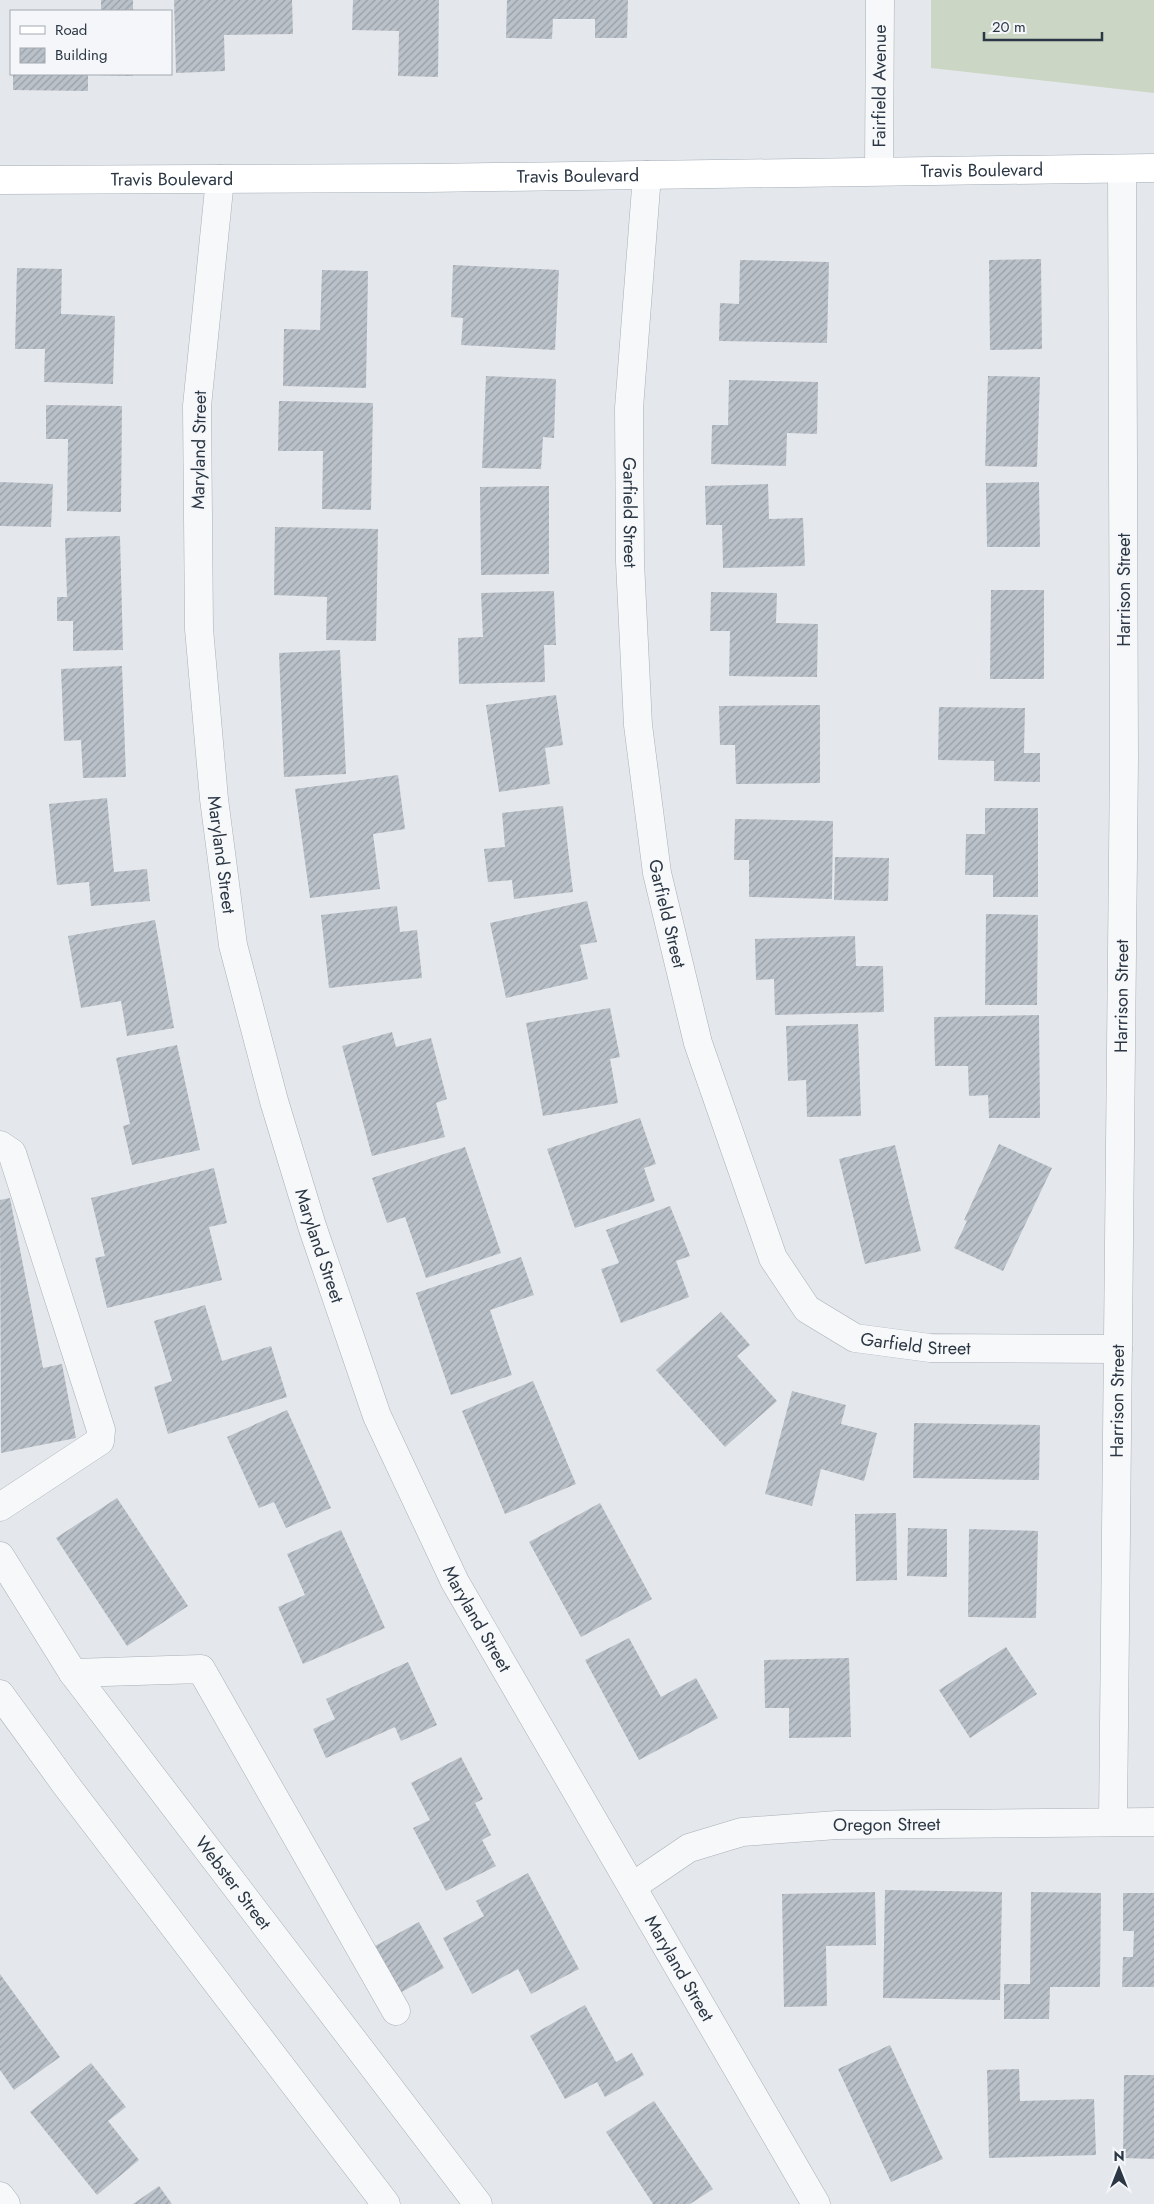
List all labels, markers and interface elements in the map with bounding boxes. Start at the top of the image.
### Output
legend [10,10,172,75]
scale bar [984,10,1102,42]
text: 20 m [992,16,1026,38]
text: Road [55,19,87,41]
street label: Fairfield Avenue [866,24,893,148]
text: Building [55,44,107,66]
street label: Travis Boulevard [921,157,1043,184]
street label: Travis Boulevard [517,162,639,190]
street label: Travis Boulevard [111,166,233,192]
street label: Maryland Street [185,390,213,510]
street label: Garfield Street [616,457,643,569]
street label: Harrison Street [1111,533,1137,647]
street label: Maryland Street [201,794,242,916]
street label: Garfield Street [642,858,693,971]
street label: Harrison Street [1108,938,1135,1053]
street label: Maryland Street [288,1185,351,1307]
street label: Garfield Street [859,1326,971,1361]
street label: Harrison Street [1104,1343,1131,1458]
street label: Maryland Street [436,1561,518,1677]
street label: Oregon Street [833,1811,941,1838]
street label: Webster Street [189,1831,278,1936]
street label: Maryland Street [638,1910,721,2027]
north arrow [1094,2144,1144,2194]
text: N [1113,2146,1125,2166]

